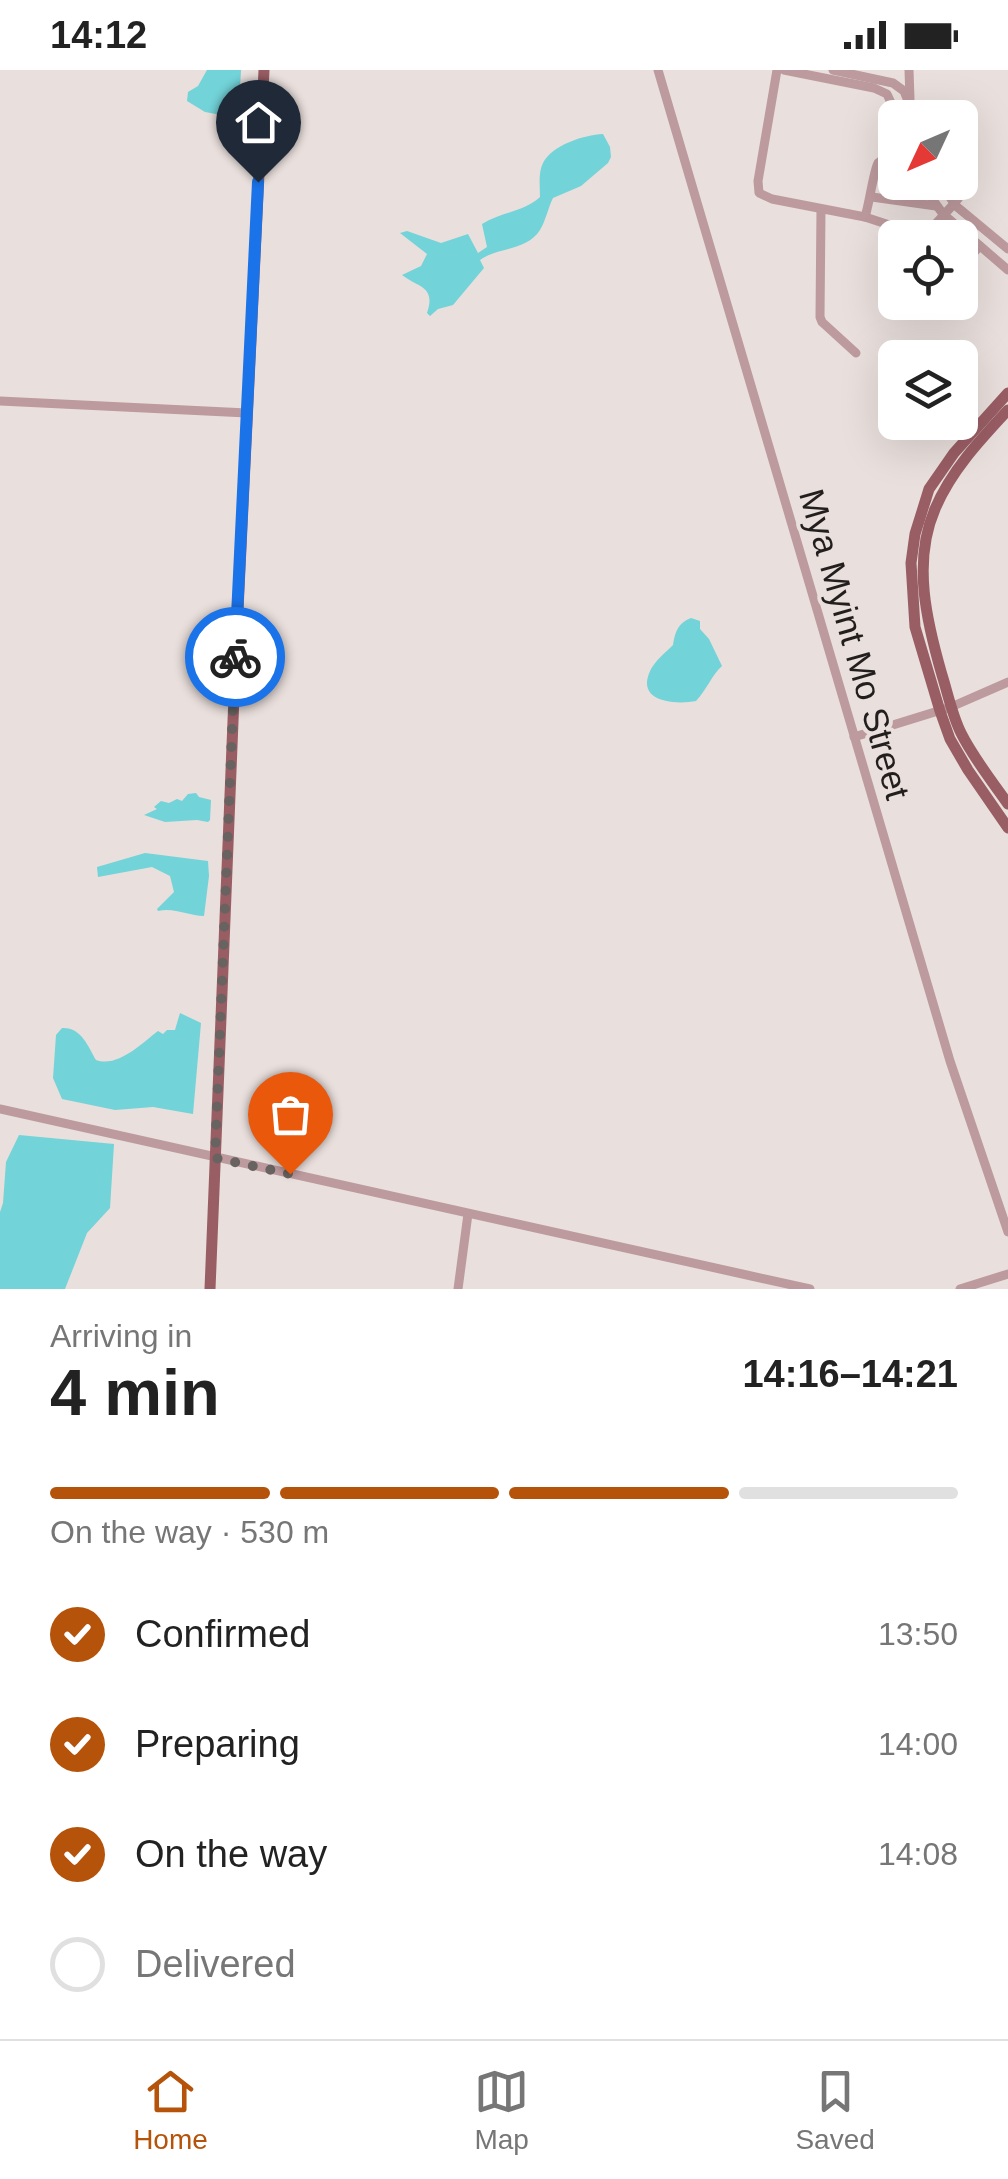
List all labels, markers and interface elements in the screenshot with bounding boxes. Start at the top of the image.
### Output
text: 14:12 [50,14,147,56]
pin [216,80,301,183]
icon: home [231,95,286,150]
north arrow [878,100,978,200]
map controls [878,100,978,440]
button: locate [878,220,978,320]
button: layers [878,340,978,440]
street label: Mya Myint Mo Street [792,484,918,804]
courier [185,607,285,707]
icon: bike [208,630,263,685]
pin [248,1072,333,1175]
icon: bag [263,1087,318,1142]
text: Arriving in [50,1318,192,1354]
text: 14:16–14:21 [742,1353,958,1395]
text: 4 min [50,1356,220,1429]
text: On the way · 530 m [50,1514,329,1550]
icon: check [50,1607,105,1662]
text: Confirmed [135,1613,310,1655]
text: 13:50 [878,1616,958,1652]
icon: check [50,1717,105,1772]
text: Preparing [135,1723,300,1765]
text: 14:00 [878,1726,958,1762]
icon: check [50,1827,105,1882]
text: On the way [135,1833,327,1875]
text: 14:08 [878,1836,958,1872]
text: Delivered [135,1943,296,1985]
tab: Home [133,2064,208,2156]
tab: Map [474,2064,529,2156]
tab: Saved [795,2064,875,2156]

